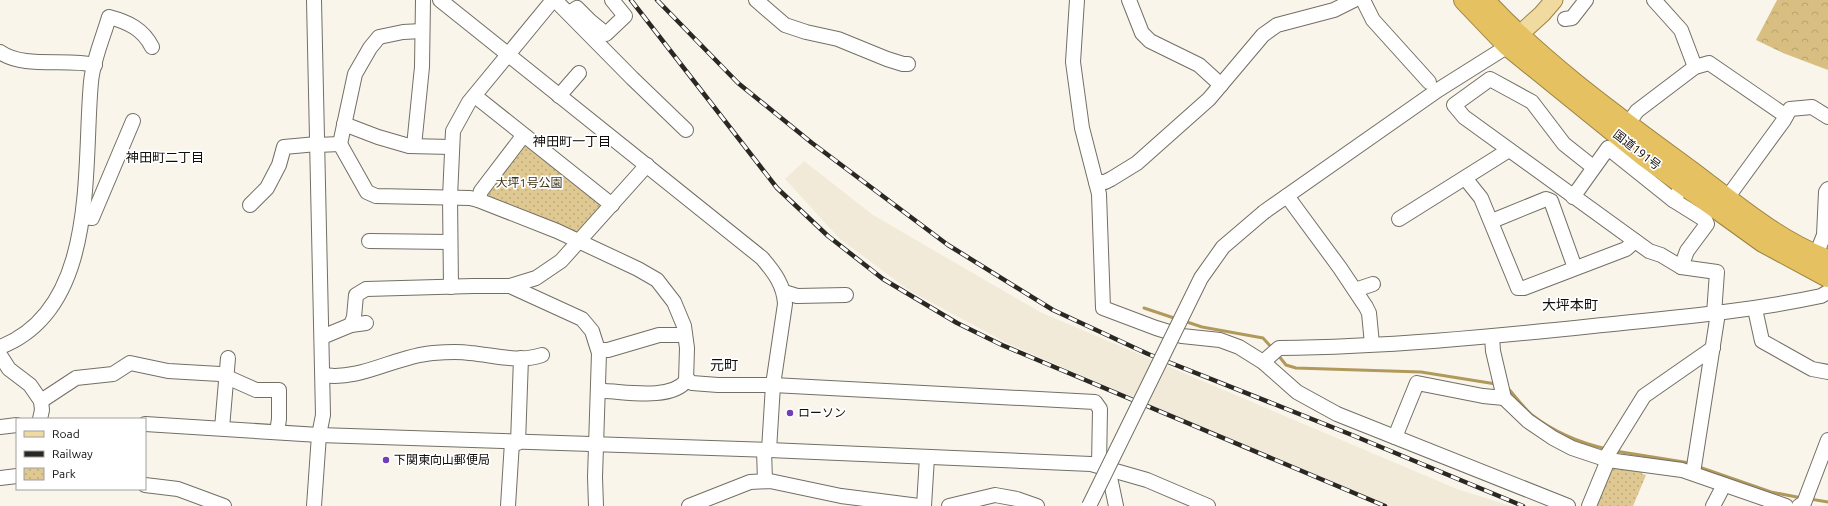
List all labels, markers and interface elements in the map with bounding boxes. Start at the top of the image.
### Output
street label: 国道191号 [1611,127,1663,172]
district label: 神田町一丁目 [533,134,611,148]
district label: 神田町二丁目 [126,150,204,164]
park label: 大坪1号公園 [496,176,562,189]
district label: 大坪本町 [1542,297,1598,313]
district label: 元町 [710,357,738,373]
place label: ローソン [798,406,846,419]
marker: ローソン [785,408,795,418]
legend [16,418,146,490]
text: Road [52,427,80,440]
text: Railway [52,447,93,460]
place label: 下関東向山郵便局 [394,453,490,466]
marker: 下関東向山郵便局 [381,455,391,465]
text: Park [52,467,76,480]

